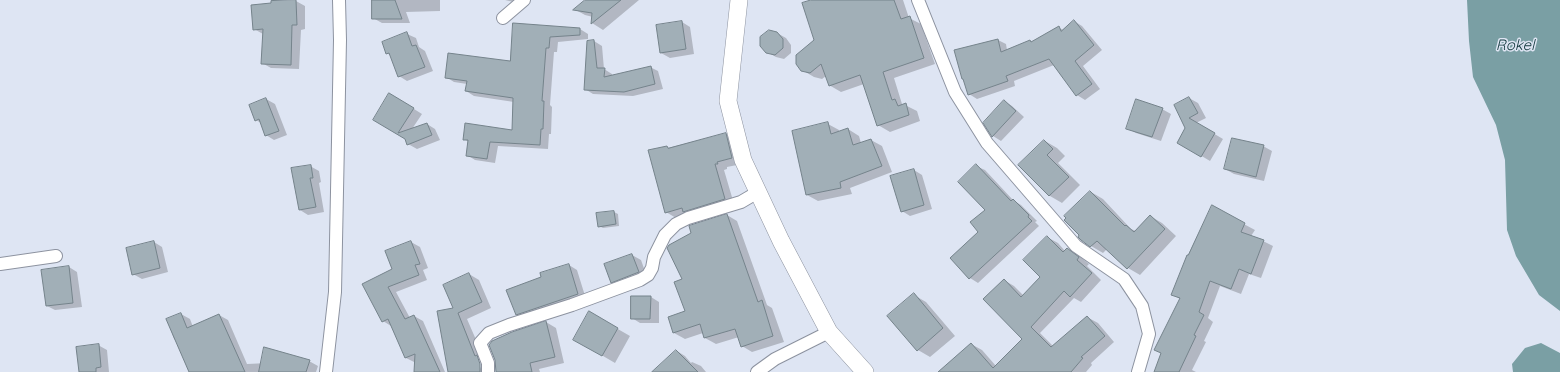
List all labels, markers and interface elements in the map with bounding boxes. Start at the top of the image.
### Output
water label: Rokel [1496,36,1534,54]

